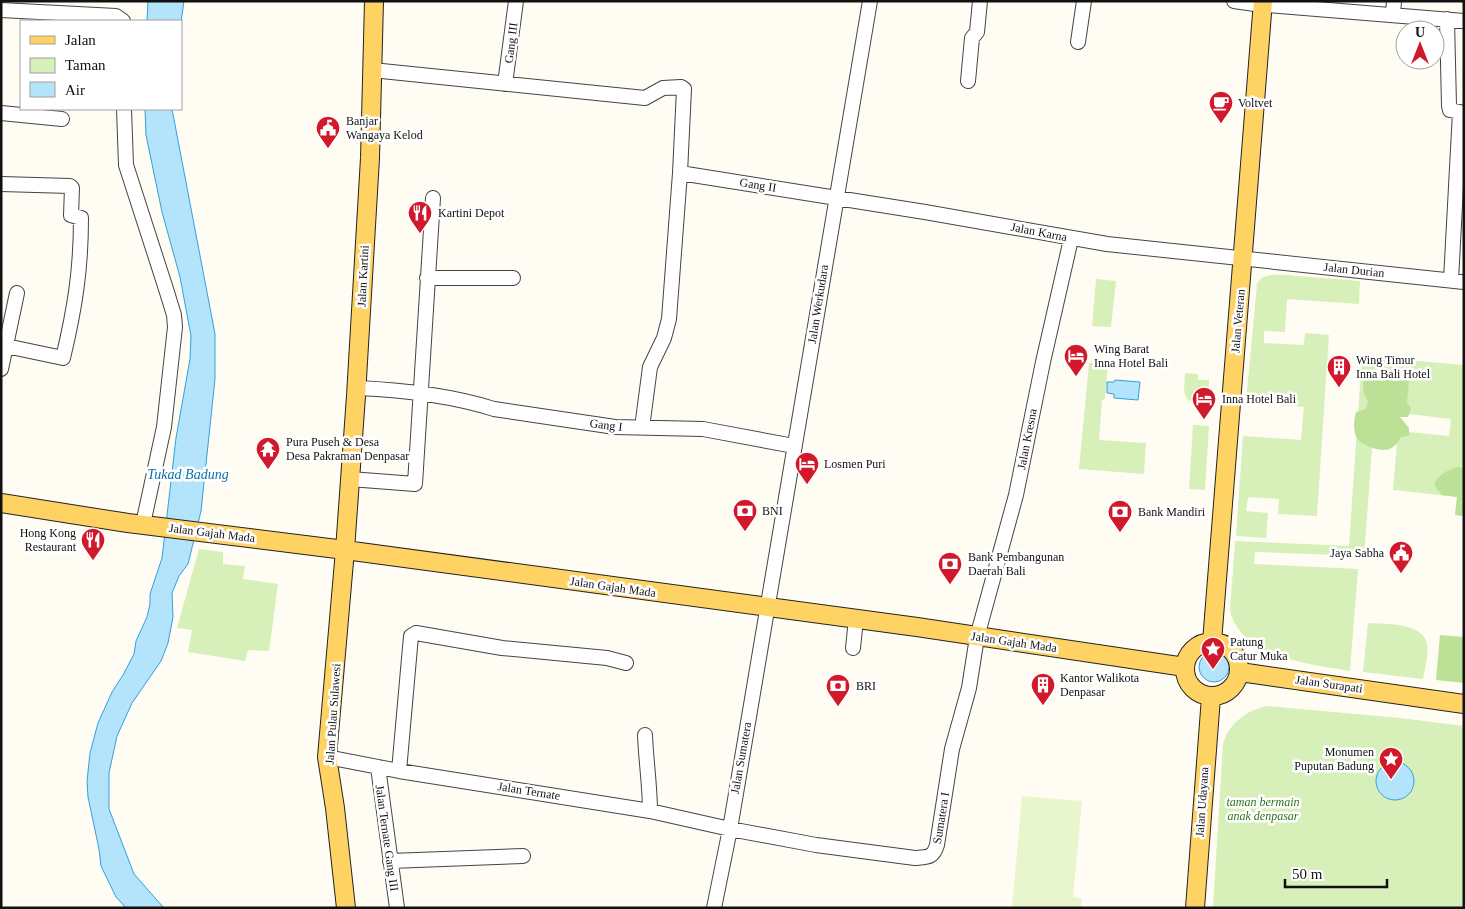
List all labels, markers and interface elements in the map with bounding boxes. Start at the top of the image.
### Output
legend [20,20,182,110]
north arrow [1395,20,1445,70]
street label: Gang III [502,22,520,64]
text: U [1415,25,1425,40]
text: Jalan [65,32,96,48]
text: Taman [65,57,106,73]
text: Air [65,82,85,98]
cafe icon: Voltvet [1208,90,1234,124]
place label: Voltvet [1238,96,1273,110]
place label: Banjar Wangaya Kelod [346,114,423,142]
public building icon: Banjar Wangaya Kelod [315,115,341,149]
street label: Gang II [739,175,777,195]
restaurant icon: Kartini Depot [407,200,433,234]
place label: Kartini Depot [438,206,505,220]
street label: Jalan Karna [1010,220,1069,244]
street label: Jalan Kartini [354,244,372,307]
street label: Jalan Durian [1323,260,1385,280]
street label: Jalan Werkudara [805,263,831,344]
street label: Jalan Veteran [1228,288,1248,354]
place label: Wing Barat Inna Hotel Bali [1094,342,1169,370]
hotel icon: Wing Barat Inna Hotel Bali [1063,343,1089,377]
place label: Wing Timur Inna Bali Hotel [1356,353,1431,381]
building icon: Wing Timur Inna Bali Hotel [1326,354,1352,388]
hotel icon: Inna Hotel Bali [1191,386,1217,420]
place label: Inna Hotel Bali [1222,392,1297,406]
street label: Jalan Kresna [1014,407,1040,471]
street label: Gang I [589,416,623,434]
place label: Pura Puseh & Desa Desa Pakraman Denpasar [286,435,409,463]
temple icon: Pura Puseh & Desa Desa Pakraman Denpasar [255,436,281,470]
hotel icon: Losmen Puri [794,451,820,485]
place label: Losmen Puri [824,457,886,471]
water label: Tukad Badung [147,467,229,482]
bank icon: BNI [732,498,758,532]
bank icon: Bank Mandiri [1107,499,1133,533]
place label: BNI [762,504,783,518]
place label: Bank Mandiri [1138,505,1206,519]
street label: Jalan Gajah Mada [168,521,257,545]
place label: Hong Kong Restaurant [20,526,77,554]
restaurant icon: Hong Kong Restaurant [80,527,106,561]
public building icon: Jaya Sabha [1388,540,1414,574]
place label: Jaya Sabha [1330,546,1385,560]
place label: Bank Pembangunan Daerah Bali [968,550,1064,578]
bank icon: Bank Pembangunan Daerah Bali [937,551,963,585]
street label: Jalan Gajah Mada [569,574,658,600]
street label: Jalan Gajah Mada [970,629,1059,655]
place label: Patung Catur Muka [1230,635,1288,663]
place icon: Patung Catur Muka [1200,636,1226,670]
street label: Jalan Pulau Sulawesi [322,662,344,765]
place label: Kantor Walikota Denpasar [1060,671,1140,699]
building icon: Kantor Walikota Denpasar [1030,672,1056,706]
street label: Jalan Surapati [1295,672,1364,696]
bank icon: BRI [825,673,851,707]
place label: BRI [856,679,876,693]
street label: Jalan Sumatera [728,720,754,795]
place label: Monumen Puputan Badung [1294,745,1374,773]
place icon: Monumen Puputan Badung [1378,746,1404,780]
street label: Jalan Udayana [1193,766,1211,838]
street label: Jalan Ternate [497,779,561,803]
street label: Jalan Ternate Gang III [373,784,401,892]
street label: Sumatera I [930,791,952,845]
park label: taman bermain anak denpasar [1227,795,1300,823]
scale bar [1285,856,1388,888]
text: 50 m [1292,866,1323,882]

